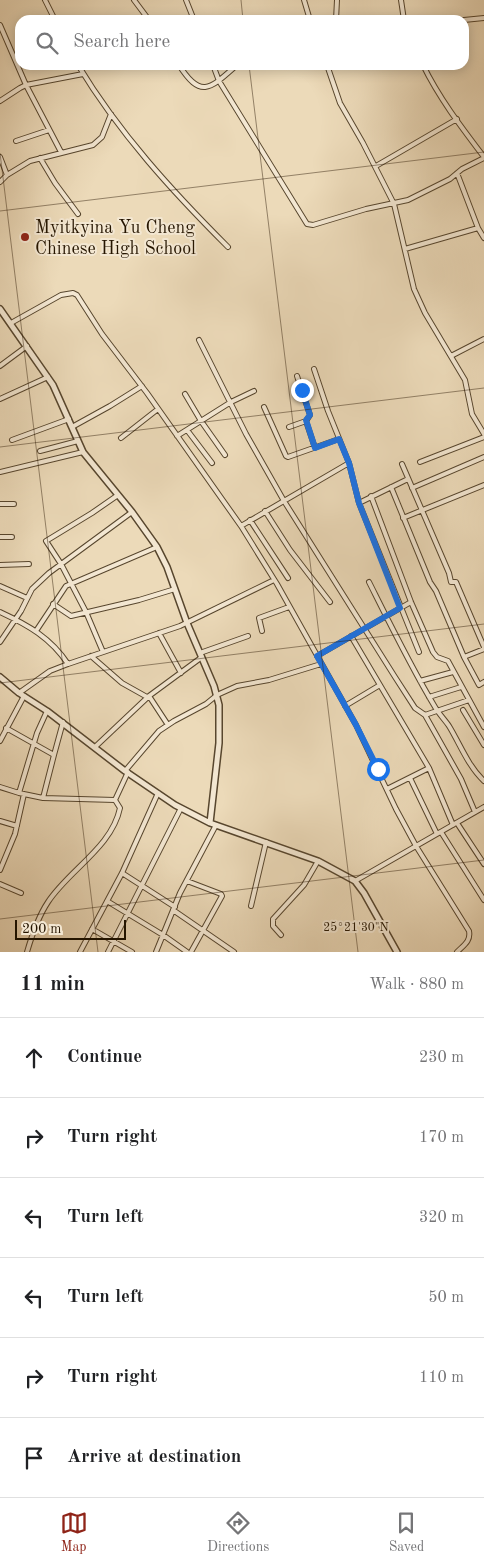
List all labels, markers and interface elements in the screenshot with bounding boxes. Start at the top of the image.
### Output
search box [15,15,469,70]
icon: search [33,29,61,57]
text: Search here [73,33,170,52]
place label: Myitkyina Yu Cheng Chinese High School [35,219,196,258]
marker: Myitkyina Yu Cheng Chinese High School [19,231,31,243]
route end [291,379,314,402]
route start [367,758,390,781]
scale bar [15,917,126,940]
text: 25°21'30"N [323,921,389,934]
text: 200 m [22,922,61,936]
text: 11 min [20,974,85,995]
text: Walk · 880 m [369,977,464,993]
icon: ahead [20,1044,48,1072]
text: Continue [67,1048,142,1067]
text: 230 m [419,1050,464,1066]
icon: right [20,1124,48,1152]
text: Turn right [67,1128,157,1147]
text: 170 m [419,1130,464,1146]
icon: left [20,1204,48,1232]
text: Turn left [67,1208,144,1227]
text: 320 m [419,1210,464,1226]
icon: left [20,1284,48,1312]
text: Turn left [67,1288,144,1307]
text: 50 m [428,1290,464,1306]
icon: right [20,1364,48,1392]
text: Turn right [67,1368,157,1387]
text: 110 m [419,1370,464,1386]
icon: arrive [20,1444,48,1472]
text: Arrive at destination [67,1448,241,1467]
tab: Map [60,1509,88,1556]
tab: Directions [207,1509,269,1556]
tab: Saved [389,1509,424,1556]

